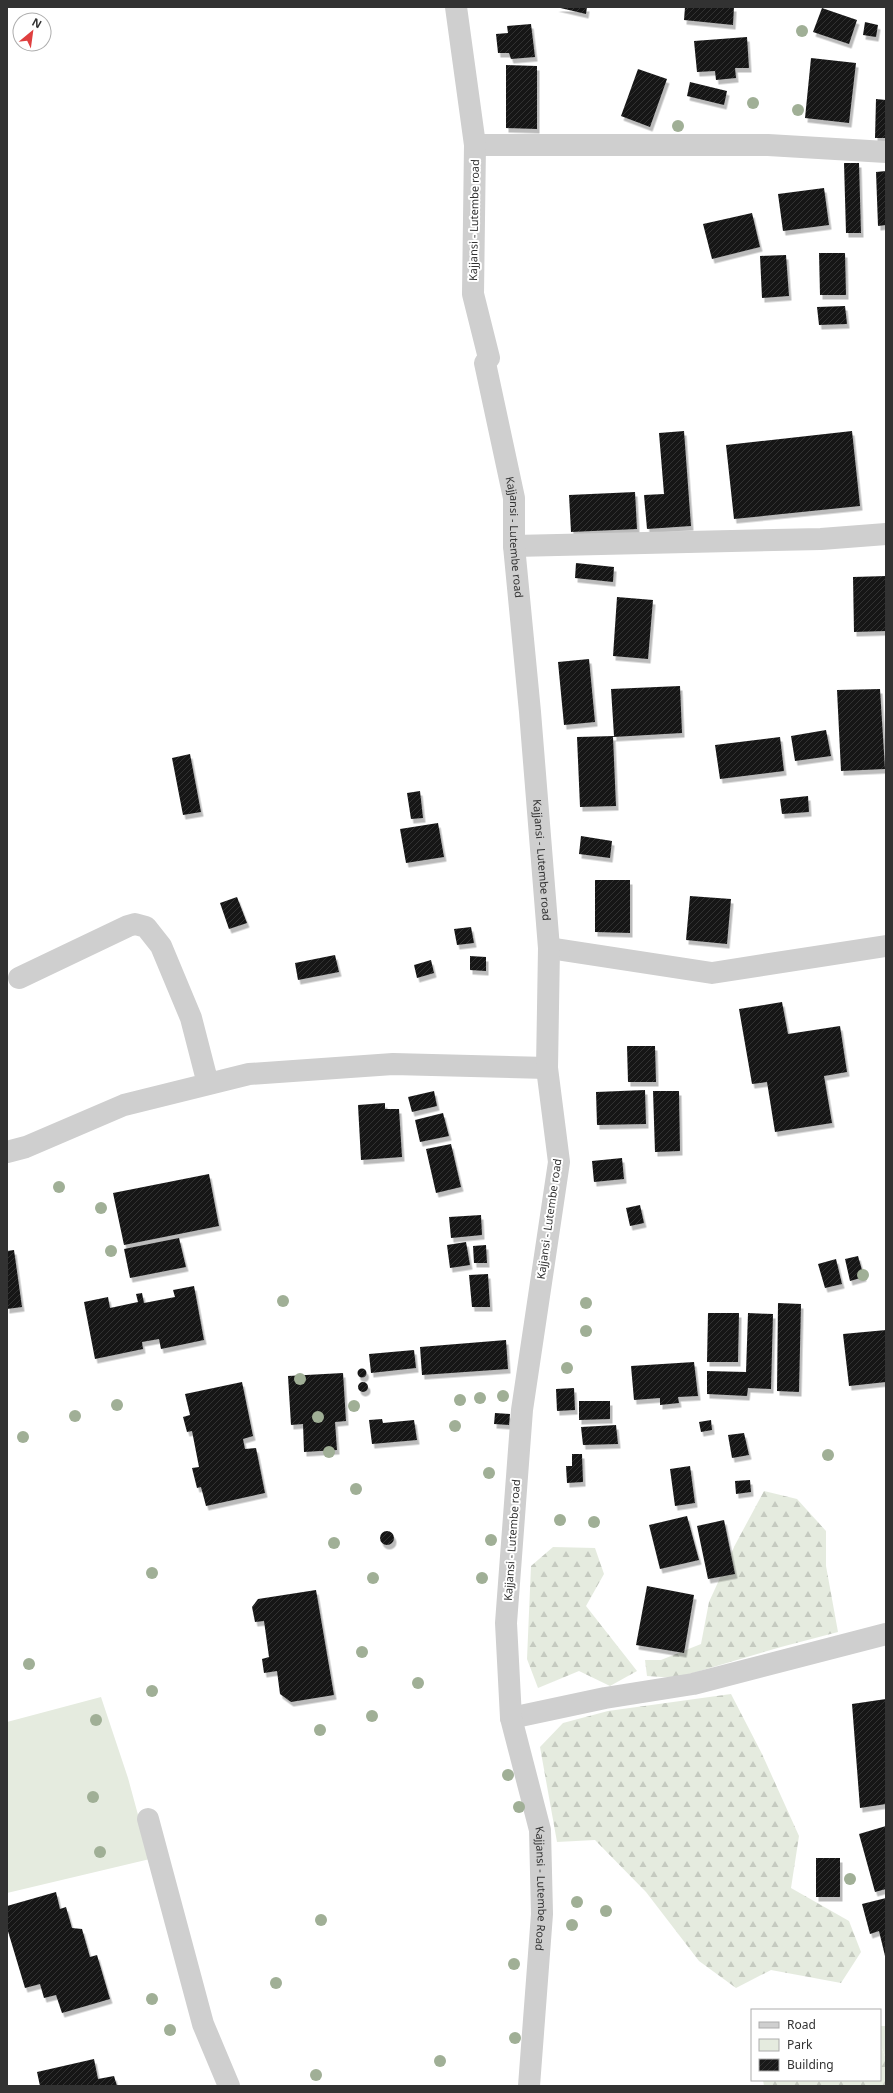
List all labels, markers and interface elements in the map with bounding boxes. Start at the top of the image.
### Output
north arrow [12,12,52,52]
text: N [30,14,45,32]
street label: Kajjansi - Lutembe road [465,159,482,281]
street label: Kajjansi - Lutembe road [503,475,527,599]
street label: Kajjansi - Lutembe road [530,799,555,921]
street label: Kajjansi - Lutembe road [533,1158,564,1280]
street label: Kajjansi - Lutembe road [500,1479,523,1601]
street label: Kajjansi - Lutembe Road [532,1825,550,1951]
legend [751,2009,881,2081]
text: Road [787,2016,816,2033]
text: Park [787,2036,813,2053]
text: Building [787,2056,834,2073]

